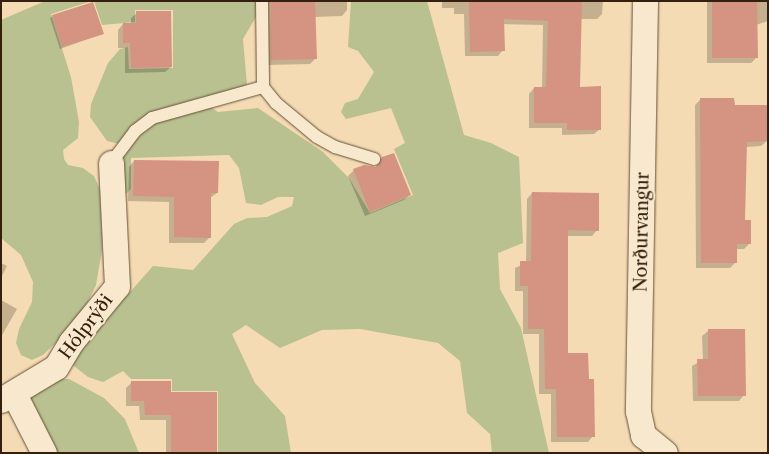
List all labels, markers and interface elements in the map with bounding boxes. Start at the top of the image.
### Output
street label: Norðurvangur [630,172,654,292]
street label: Hólprýði [55,290,117,364]

